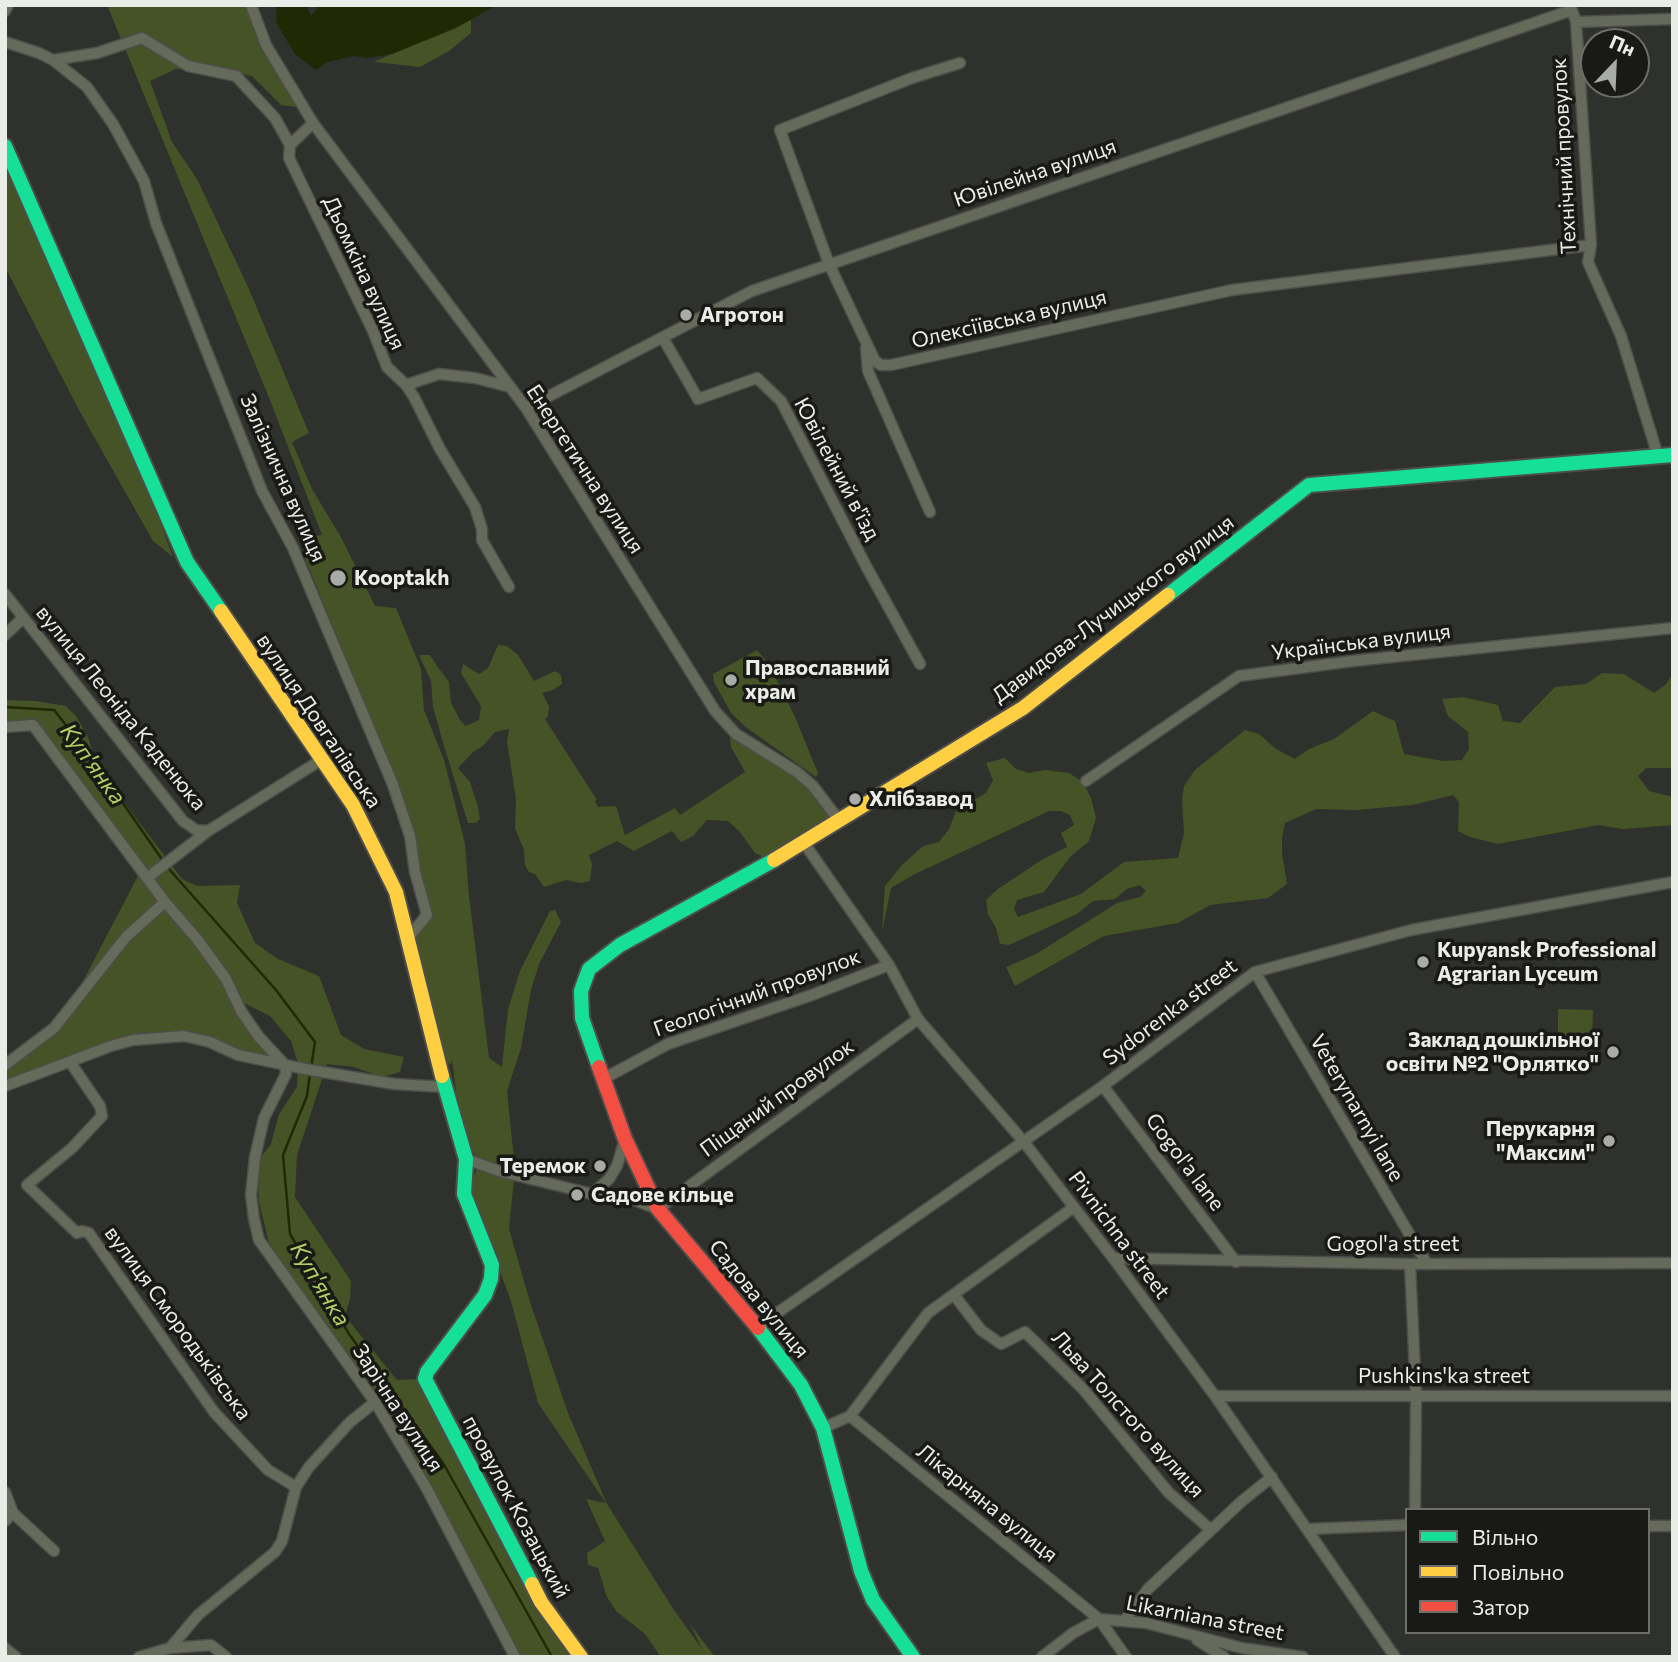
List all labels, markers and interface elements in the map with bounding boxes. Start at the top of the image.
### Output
north arrow [1580,28,1650,98]
text: Пн [1607,30,1639,61]
street label: Технічний провулок [1546,57,1582,255]
street label: Ювілейна вулиця [950,133,1120,213]
street label: Дьомкіна вулиця [317,192,411,354]
street label: Олексіївська вулиця [909,284,1109,354]
place label: Агротон [700,302,784,328]
marker: Агротон [678,307,694,323]
street label: Енергетична вулиця [521,380,649,558]
street label: Залізнична вулиця [235,390,331,566]
street label: Ювілейний в'їзд [789,393,885,545]
street label: Давидова-Лучицького вулиця [987,510,1239,708]
place label: Kooptakh [354,565,449,591]
marker: Kooptakh [328,568,348,588]
street label: вулиця Леоніда Каденюка [31,600,211,816]
street label: Українська вулиця [1270,618,1452,666]
street label: вулиця Довгалівська [251,629,387,813]
place label: Православний храм [745,655,890,705]
marker: Православний храм [723,672,739,688]
water label: Куп'янка [54,718,132,810]
place label: Хлібзавод [869,786,973,812]
marker: Хлібзавод [847,791,863,807]
place label: Kupyansk Professional Agrarian Lyceum [1437,937,1656,987]
street label: Геологічний провулок [650,944,864,1042]
street label: Sydorenka street [1098,953,1242,1071]
marker: Kupyansk Professional Agrarian Lyceum [1415,954,1431,970]
place label: Заклад дошкільної освіти №2 "Орлятко" [1386,1027,1599,1077]
street label: Veterynarnyi lane [1305,1030,1409,1186]
street label: Піщаний провулок [695,1034,859,1162]
marker: Заклад дошкільної освіти №2 "Орлятко" [1605,1044,1621,1060]
street label: Gogol'a lane [1140,1108,1230,1216]
place label: Перукарня "Максим" [1486,1116,1595,1166]
marker: Перукарня "Максим" [1601,1133,1617,1149]
place label: Теремок [500,1153,586,1179]
marker: Теремок [592,1158,608,1174]
street label: Pivnichna street [1063,1166,1175,1304]
place label: Садове кільце [591,1182,734,1208]
marker: Садове кільце [569,1187,585,1203]
street label: вулиця Смородьківська [99,1221,257,1425]
street label: Gogol'a street [1327,1231,1459,1257]
street label: Садова вулиця [704,1235,814,1363]
water label: Куп'янка [284,1237,356,1331]
street label: Льва Толстого вулиця [1046,1325,1210,1503]
street label: Зарічна вулиця [347,1339,449,1477]
street label: Pushkins'ka street [1358,1363,1530,1389]
street label: провулок Козацький [457,1411,575,1603]
street label: Лікарняна вулиця [911,1438,1063,1568]
legend [1405,1508,1650,1634]
text: Вільно [1472,1524,1538,1549]
text: Повільно [1472,1559,1564,1584]
street label: Likarniana street [1124,1590,1286,1646]
text: Затор [1472,1594,1529,1619]

